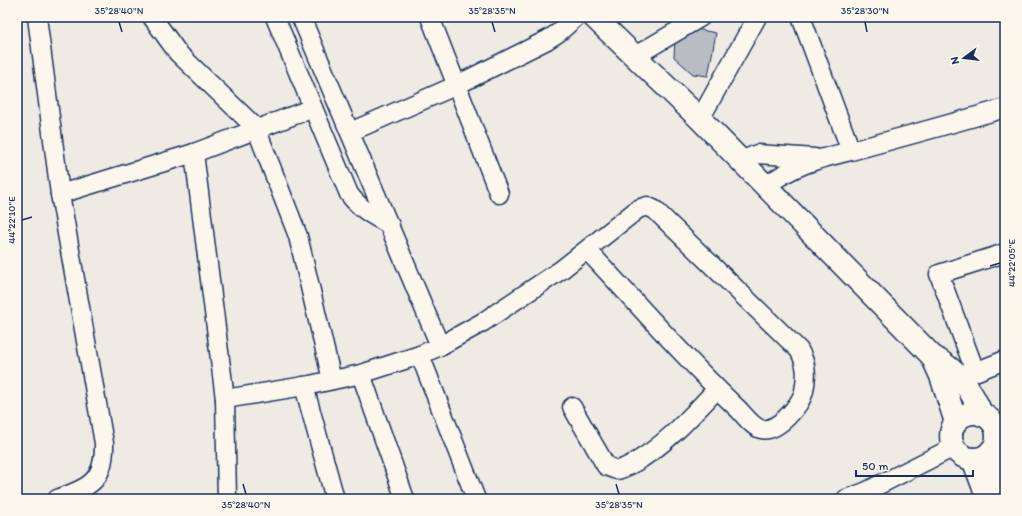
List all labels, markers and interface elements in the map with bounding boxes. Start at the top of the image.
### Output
text: 35°28'40"N [95,4,144,17]
text: 35°28'35"N [468,4,516,17]
text: 35°28'30"N [841,4,889,17]
north arrow [944,38,984,78]
text: N [948,55,962,66]
text: 44°22'10"E [5,196,18,244]
text: 44°22'05"E [1005,239,1018,287]
scale bar [856,452,973,478]
text: 50 m [862,459,888,473]
text: 35°28'40"N [222,498,271,511]
text: 35°28'35"N [595,498,643,511]

